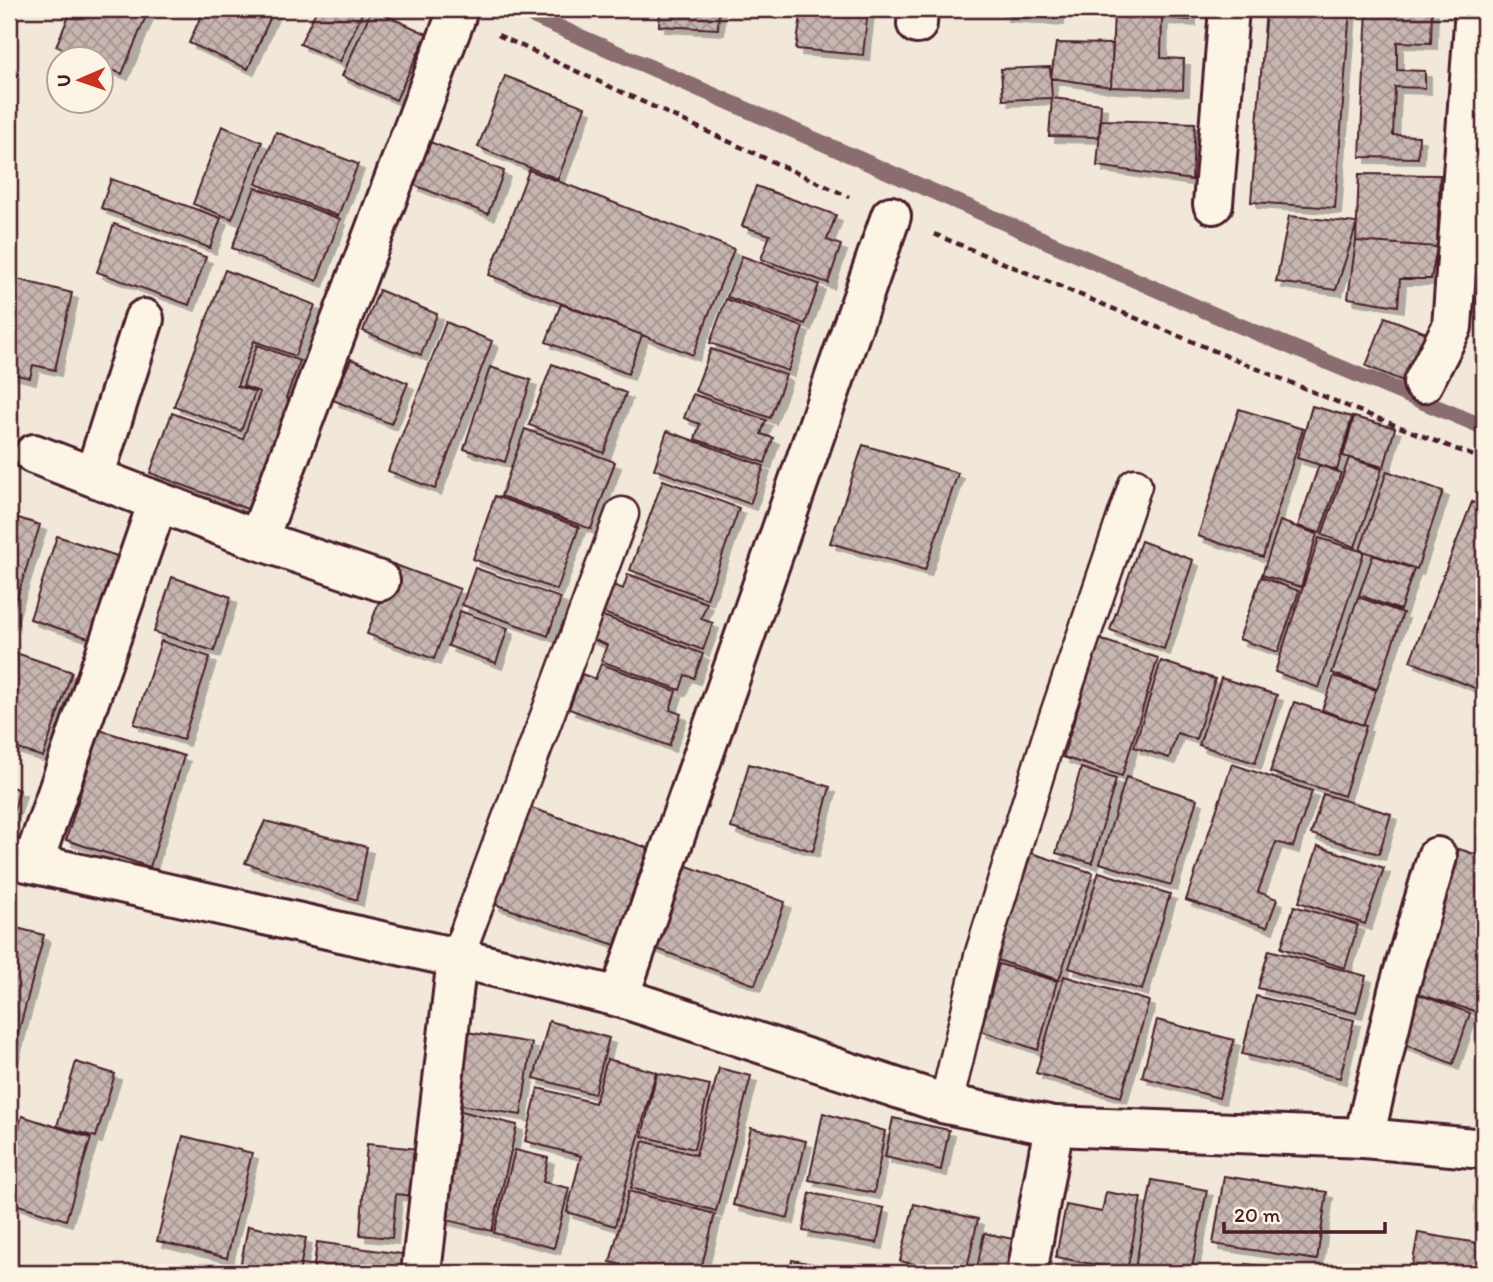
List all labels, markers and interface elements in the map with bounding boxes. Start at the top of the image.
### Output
north arrow [46,46,116,116]
text: U [52,74,75,87]
scale bar [1224,1191,1384,1235]
text: 20 m [1234,1202,1281,1227]

